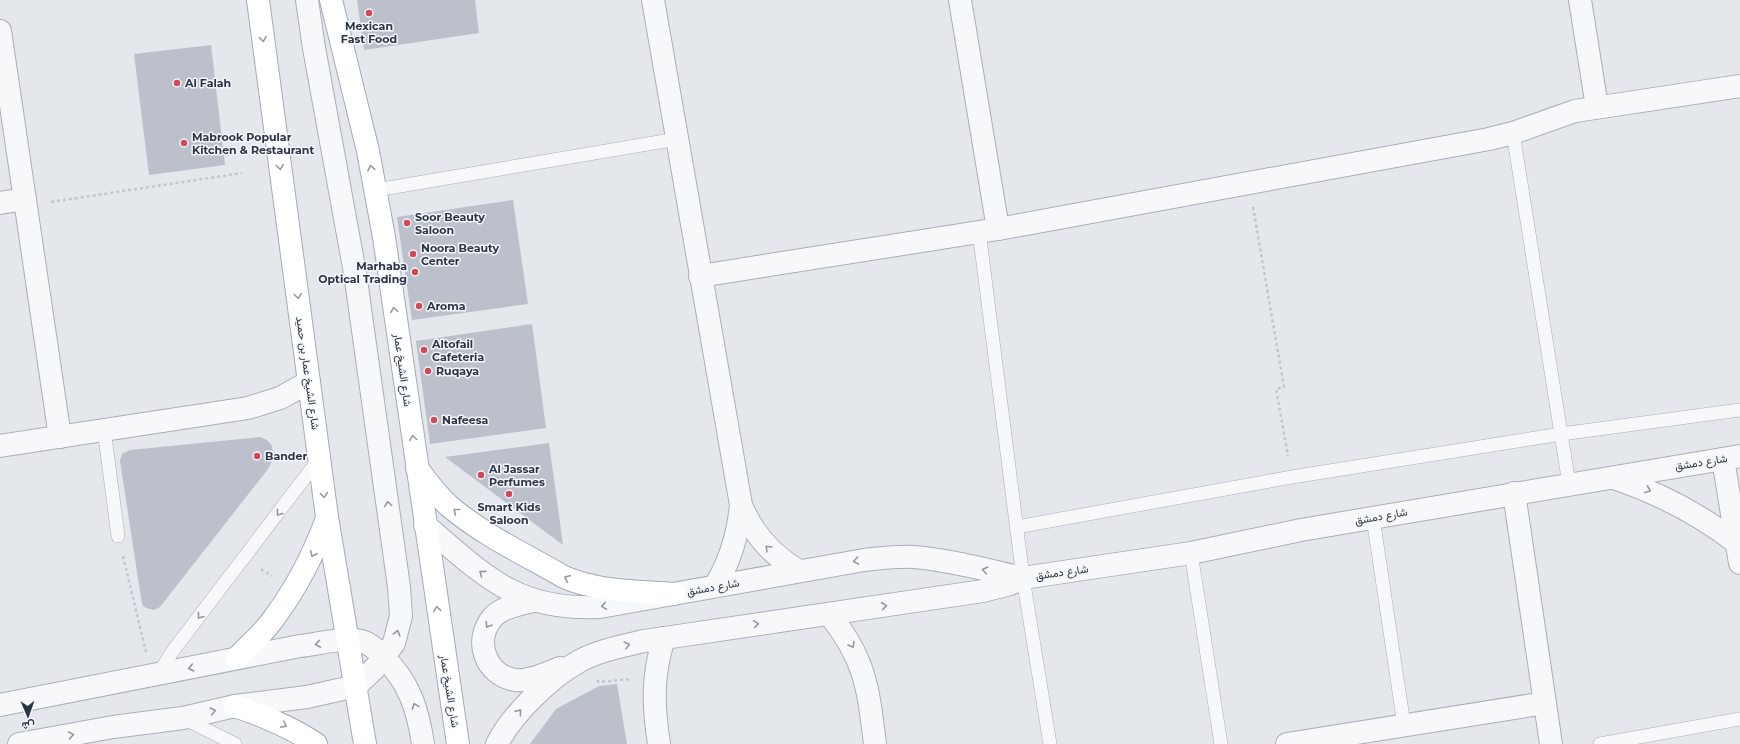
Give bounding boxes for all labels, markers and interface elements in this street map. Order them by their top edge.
marker: Mexican Fast Food [364,8,374,18]
place label: Mexican Fast Food [341,19,397,46]
one-way arrow [258,36,267,42]
place label: Al Falah [184,76,231,90]
marker: Al Falah [172,78,182,88]
place label: Mabrook Popular Kitchen & Restaurant [192,130,314,157]
marker: Mabrook Popular Kitchen & Restaurant [179,138,189,148]
one-way arrow [275,164,284,171]
one-way arrow [368,164,376,171]
place label: Soor Beauty Saloon [415,210,485,237]
marker: Soor Beauty Saloon [402,218,412,228]
place label: Noora Beauty Center [421,241,500,268]
marker: Noora Beauty Center [408,249,418,259]
place label: Marhaba Optical Trading [318,259,407,286]
marker: Marhaba Optical Trading [410,267,420,277]
one-way arrow [293,293,302,299]
place label: Aroma [426,299,466,313]
marker: Aroma [414,301,424,311]
one-way arrow [390,307,399,313]
street label: شارع الشيخ عمار بن حميد [292,315,323,431]
street label: شارع الشيخ عمار [390,332,415,408]
place label: Altofail Cafeteria [431,337,484,364]
marker: Altofail Cafeteria [419,345,429,355]
place label: Ruqaya [436,364,479,378]
marker: Ruqaya [423,366,433,376]
place label: Nafeesa [442,413,489,427]
marker: Nafeesa [429,415,439,425]
one-way arrow [409,435,418,441]
place label: Bander [265,449,307,463]
marker: Bander [252,451,262,461]
street label: شارع دمشق [1674,451,1729,474]
place label: Al Jassar Perfumes [488,462,545,489]
marker: Al Jassar Perfumes [476,470,486,480]
one-way arrow [1644,485,1651,493]
marker: Smart Kids Saloon [504,489,514,499]
one-way arrow [319,492,328,498]
place label: Smart Kids Saloon [477,500,541,527]
one-way arrow [384,501,393,507]
street label: شارع دمشق [1354,504,1409,528]
one-way arrow [277,508,284,515]
one-way arrow [453,509,461,516]
one-way arrow [765,545,773,553]
one-way arrow [310,549,318,557]
one-way arrow [853,557,859,565]
street label: شارع دمشق [1035,561,1090,584]
one-way arrow [982,566,988,574]
one-way arrow [480,571,487,578]
one-way arrow [564,575,571,583]
street label: شارع دمشق [686,575,741,599]
one-way arrow [601,601,607,610]
one-way arrow [881,602,887,611]
one-way arrow [434,605,442,612]
one-way arrow [198,611,205,618]
one-way arrow [753,620,759,629]
one-way arrow [485,621,492,628]
one-way arrow [392,629,401,636]
one-way arrow [315,639,321,648]
one-way arrow [624,641,631,649]
one-way arrow [847,641,854,648]
street label: شارع الشيخ عمار [436,652,463,729]
one-way arrow [187,664,194,672]
north arrow [8,696,48,736]
one-way arrow [412,703,420,710]
one-way arrow [210,708,216,716]
one-way arrow [515,710,522,717]
text: ش [21,719,35,733]
one-way arrow [280,720,288,728]
one-way arrow [68,731,74,739]

